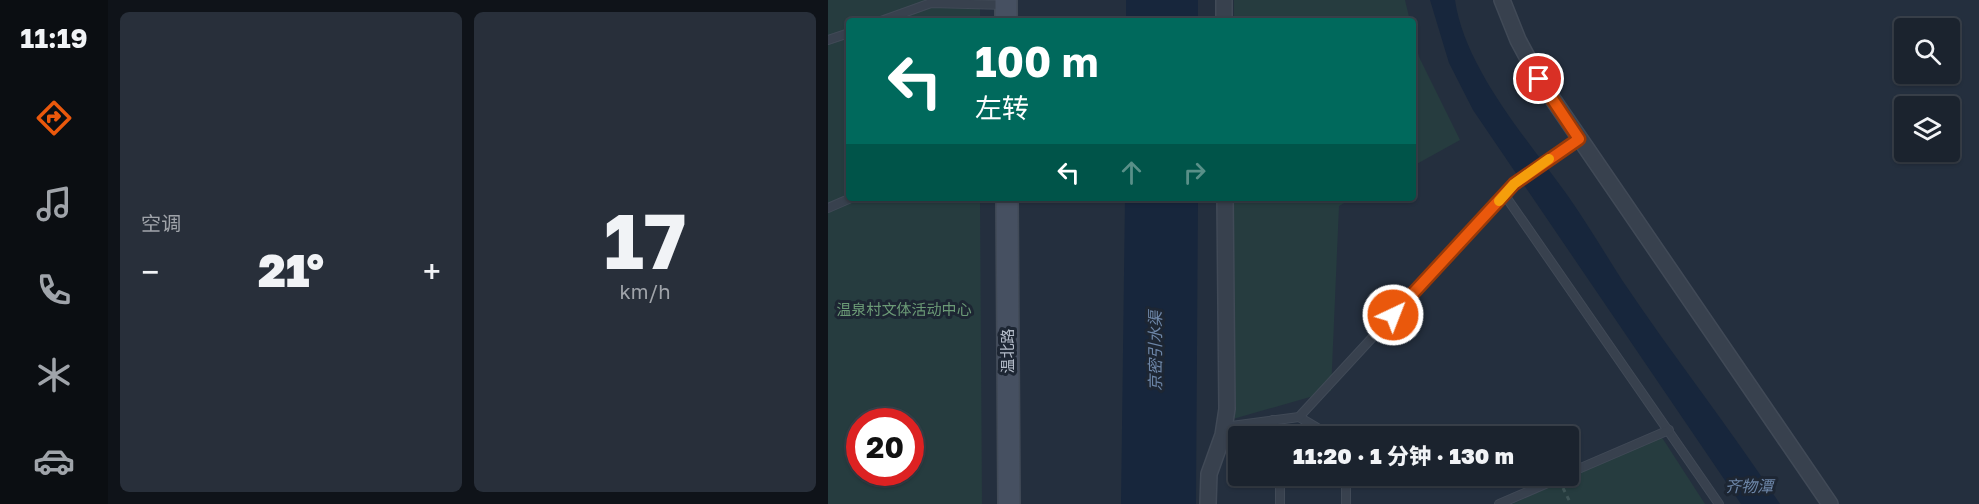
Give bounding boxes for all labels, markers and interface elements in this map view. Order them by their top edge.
map controls [1894,18,1960,162]
button: search [1894,18,1960,84]
text: 11:19 [20,22,88,54]
text: 100 m [975,36,1098,86]
icon: left [876,42,954,120]
pin [1513,53,1564,104]
icon: arrive [1522,62,1555,95]
text: 左转 [975,92,1029,124]
button: layers [1894,96,1960,162]
icon: directions [33,97,75,139]
icon: left [1052,156,1085,189]
icon: ahead [1115,156,1148,189]
icon: right [1178,156,1211,189]
icon: music [33,183,75,225]
text: 17 [604,193,686,286]
text: 空调 [141,211,181,235]
text: 21° [258,243,324,297]
text: − [141,252,159,291]
text: + [423,252,441,291]
icon: phone [33,269,75,311]
text: km/h [620,279,670,303]
position arrow [1361,283,1425,347]
park label: 温泉村文体活动中心 [836,300,972,318]
water label: 京密引水渠 [1145,309,1165,391]
street label: 温北路 [998,328,1016,374]
icon: climate [33,354,75,396]
speed limit sign: 20 [846,408,924,486]
icon: car [33,440,75,482]
text: 11:20 · 1 分钟 · 130 m [1293,442,1514,469]
water label: 齐物潭 [1725,476,1776,496]

